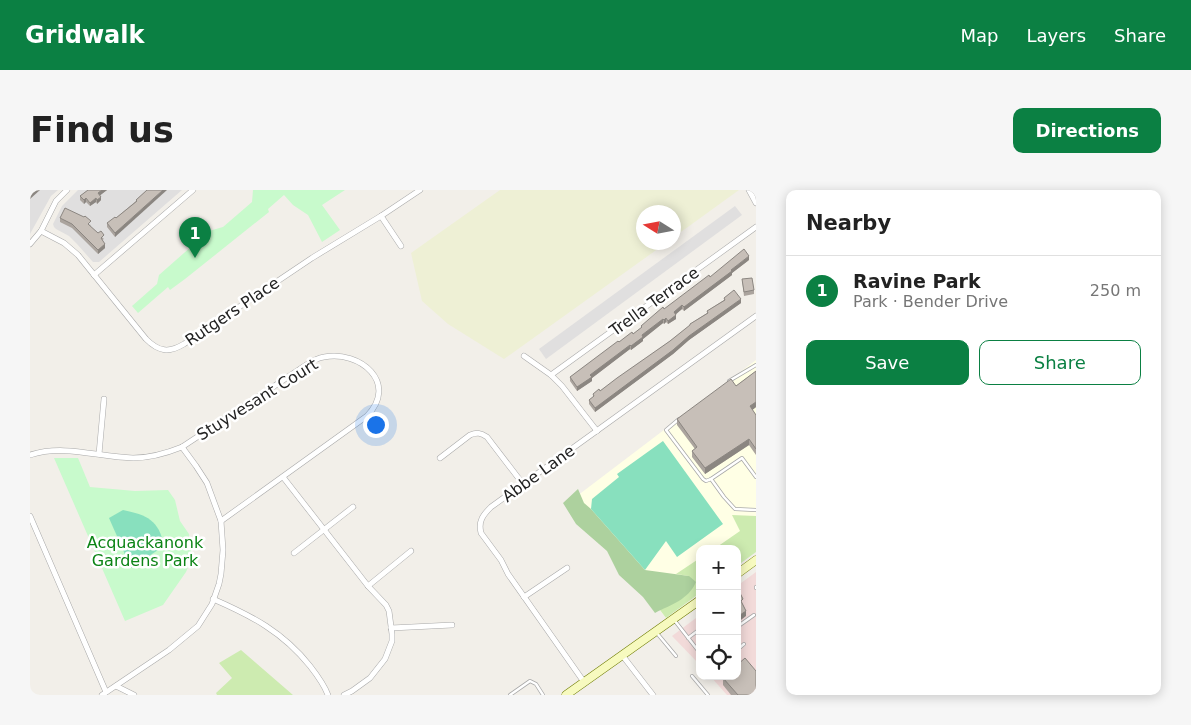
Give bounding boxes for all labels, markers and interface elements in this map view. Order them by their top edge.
text: Gridwalk [25,21,145,49]
text: Map [960,25,998,46]
text: Layers [1026,25,1086,46]
text: Share [1114,25,1166,46]
button: Directions [1013,108,1161,153]
text: Find us [30,110,174,150]
north arrow [636,205,681,250]
text: Nearby [806,211,891,235]
pin: 1 [179,217,211,258]
street label: Trella Terrace [605,263,703,341]
text: Ravine Park [853,270,981,292]
street label: Rutgers Place [182,273,283,350]
text: 1 [816,281,828,300]
text: 250 m [1090,281,1141,300]
text: Park · Bender Drive [853,292,1008,311]
button: Save [806,340,969,385]
button: Share [979,340,1141,385]
street label: Stuyvesant Court [193,355,321,444]
your location [363,412,389,438]
street label: Abbe Lane [498,441,578,506]
park label: Acquackanonk Gardens Park [87,533,204,570]
map controls [696,545,741,680]
button: + [696,545,741,590]
button: − [696,590,741,635]
button: locate [696,635,741,680]

